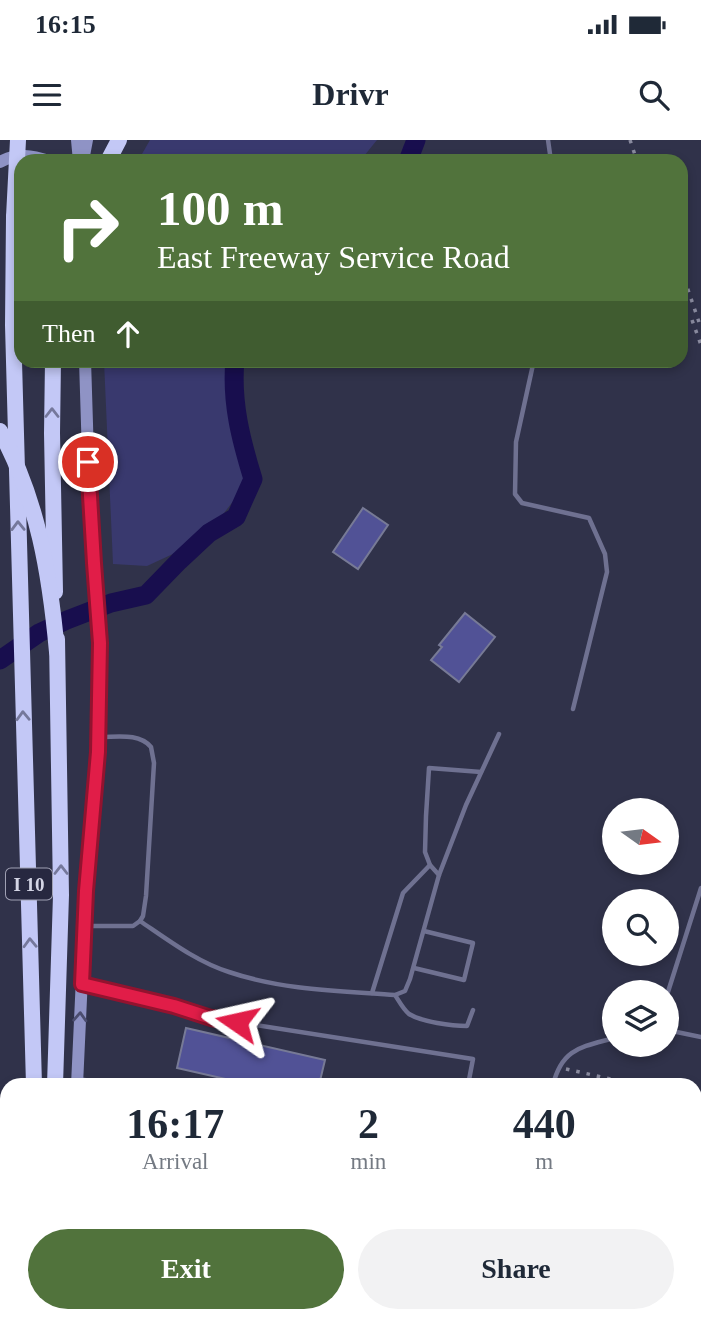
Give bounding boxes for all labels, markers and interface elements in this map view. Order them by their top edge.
text: 16:15 [35,10,96,39]
icon: menu [28,76,66,114]
text: Drivr [312,76,389,112]
icon: search [635,76,673,114]
text: 100 m [157,181,284,236]
icon: right [42,182,133,273]
text: East Freeway Service Road [157,239,510,275]
icon: ahead [109,315,147,353]
text: Then [42,319,95,348]
one-way arrow [44,407,60,417]
pin [58,432,118,492]
icon: arrive [69,443,107,481]
one-way arrow [10,520,26,531]
one-way arrow [15,710,31,721]
north arrow [602,798,679,875]
map controls [602,798,679,1057]
one-way arrow [53,864,69,875]
road number: I 10 [6,869,52,900]
button: search [602,889,679,966]
one-way arrow [23,938,38,949]
button: layers [602,980,679,1057]
position arrow [200,985,274,1059]
one-way arrow [73,1011,88,1022]
text: 16:17 [126,1101,224,1147]
text: 2 [358,1101,379,1147]
text: 440 [513,1101,576,1147]
text: Arrival [142,1149,209,1174]
text: min [351,1149,386,1174]
text: m [535,1149,553,1174]
button: Exit [28,1229,344,1309]
button: Share [358,1229,674,1309]

